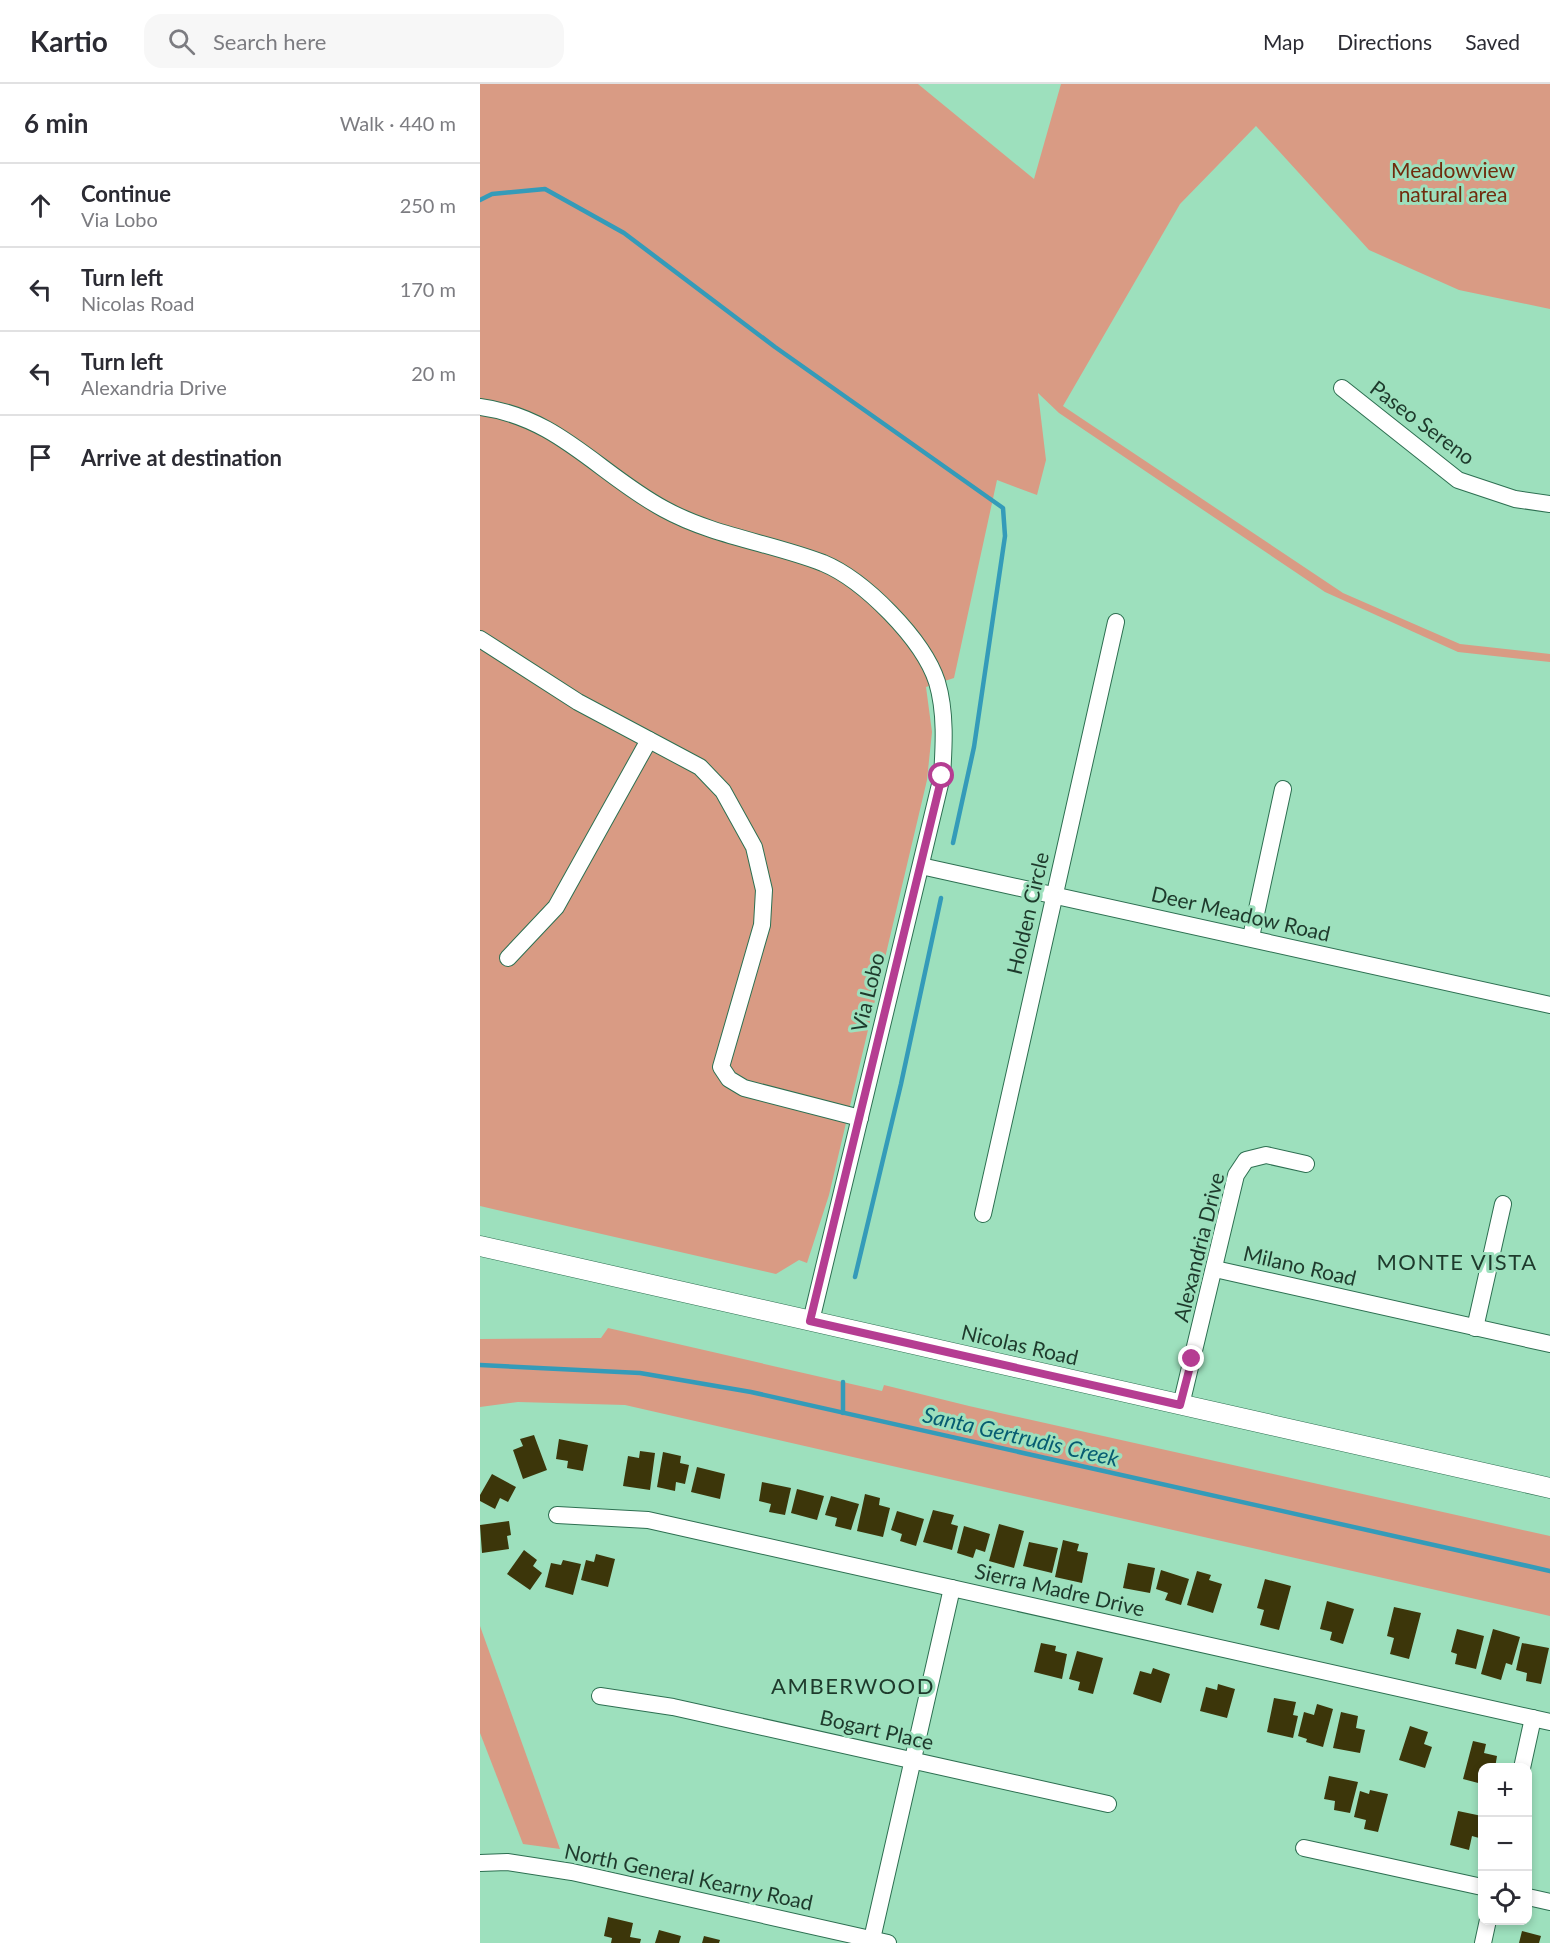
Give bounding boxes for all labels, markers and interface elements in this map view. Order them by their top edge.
search box [144,14,564,68]
text: Kartio [30,24,108,58]
icon: search [165,25,198,58]
text: Search here [213,28,326,55]
text: Map [1263,29,1304,54]
text: Directions [1337,29,1432,54]
text: Saved [1465,29,1520,54]
text: 6 min [24,107,88,139]
text: Walk · 440 m [340,111,456,135]
park label: Meadowview natural area [1391,157,1516,206]
text: Continue [81,180,171,207]
icon: ahead [24,189,57,222]
text: 250 m [400,193,456,217]
text: Via Lobo [81,207,158,231]
text: Turn left [81,264,163,291]
icon: left [24,273,57,306]
text: 170 m [400,277,456,301]
text: Nicolas Road [81,291,194,315]
text: Turn left [81,348,163,375]
icon: left [24,357,57,390]
text: 20 m [411,361,456,385]
text: Alexandria Drive [81,375,227,399]
street label: Paseo Sereno [1366,375,1480,470]
icon: arrive [24,441,57,474]
text: Arrive at destination [81,444,282,471]
route start [928,762,954,788]
street label: Holden Circle [1001,849,1053,977]
street label: Deer Meadow Road [1149,880,1333,946]
street label: Via Lobo [845,950,889,1034]
street label: Alexandria Drive [1167,1170,1229,1324]
street label: Milano Road [1241,1240,1359,1290]
district label: MONTE VISTA [1376,1248,1538,1275]
street label: Nicolas Road [959,1318,1081,1370]
route end [1178,1345,1204,1371]
water label: Santa Gertrudis Creek [920,1400,1122,1472]
street label: Sierra Madre Drive [973,1557,1147,1621]
district label: AMBERWOOD [771,1672,935,1699]
street label: Bogart Place [818,1704,936,1754]
map controls [1478,1763,1532,1925]
button: + [1478,1763,1532,1817]
button: − [1478,1817,1532,1871]
street label: North General Kearny Road [563,1837,815,1915]
button: locate [1478,1871,1532,1925]

